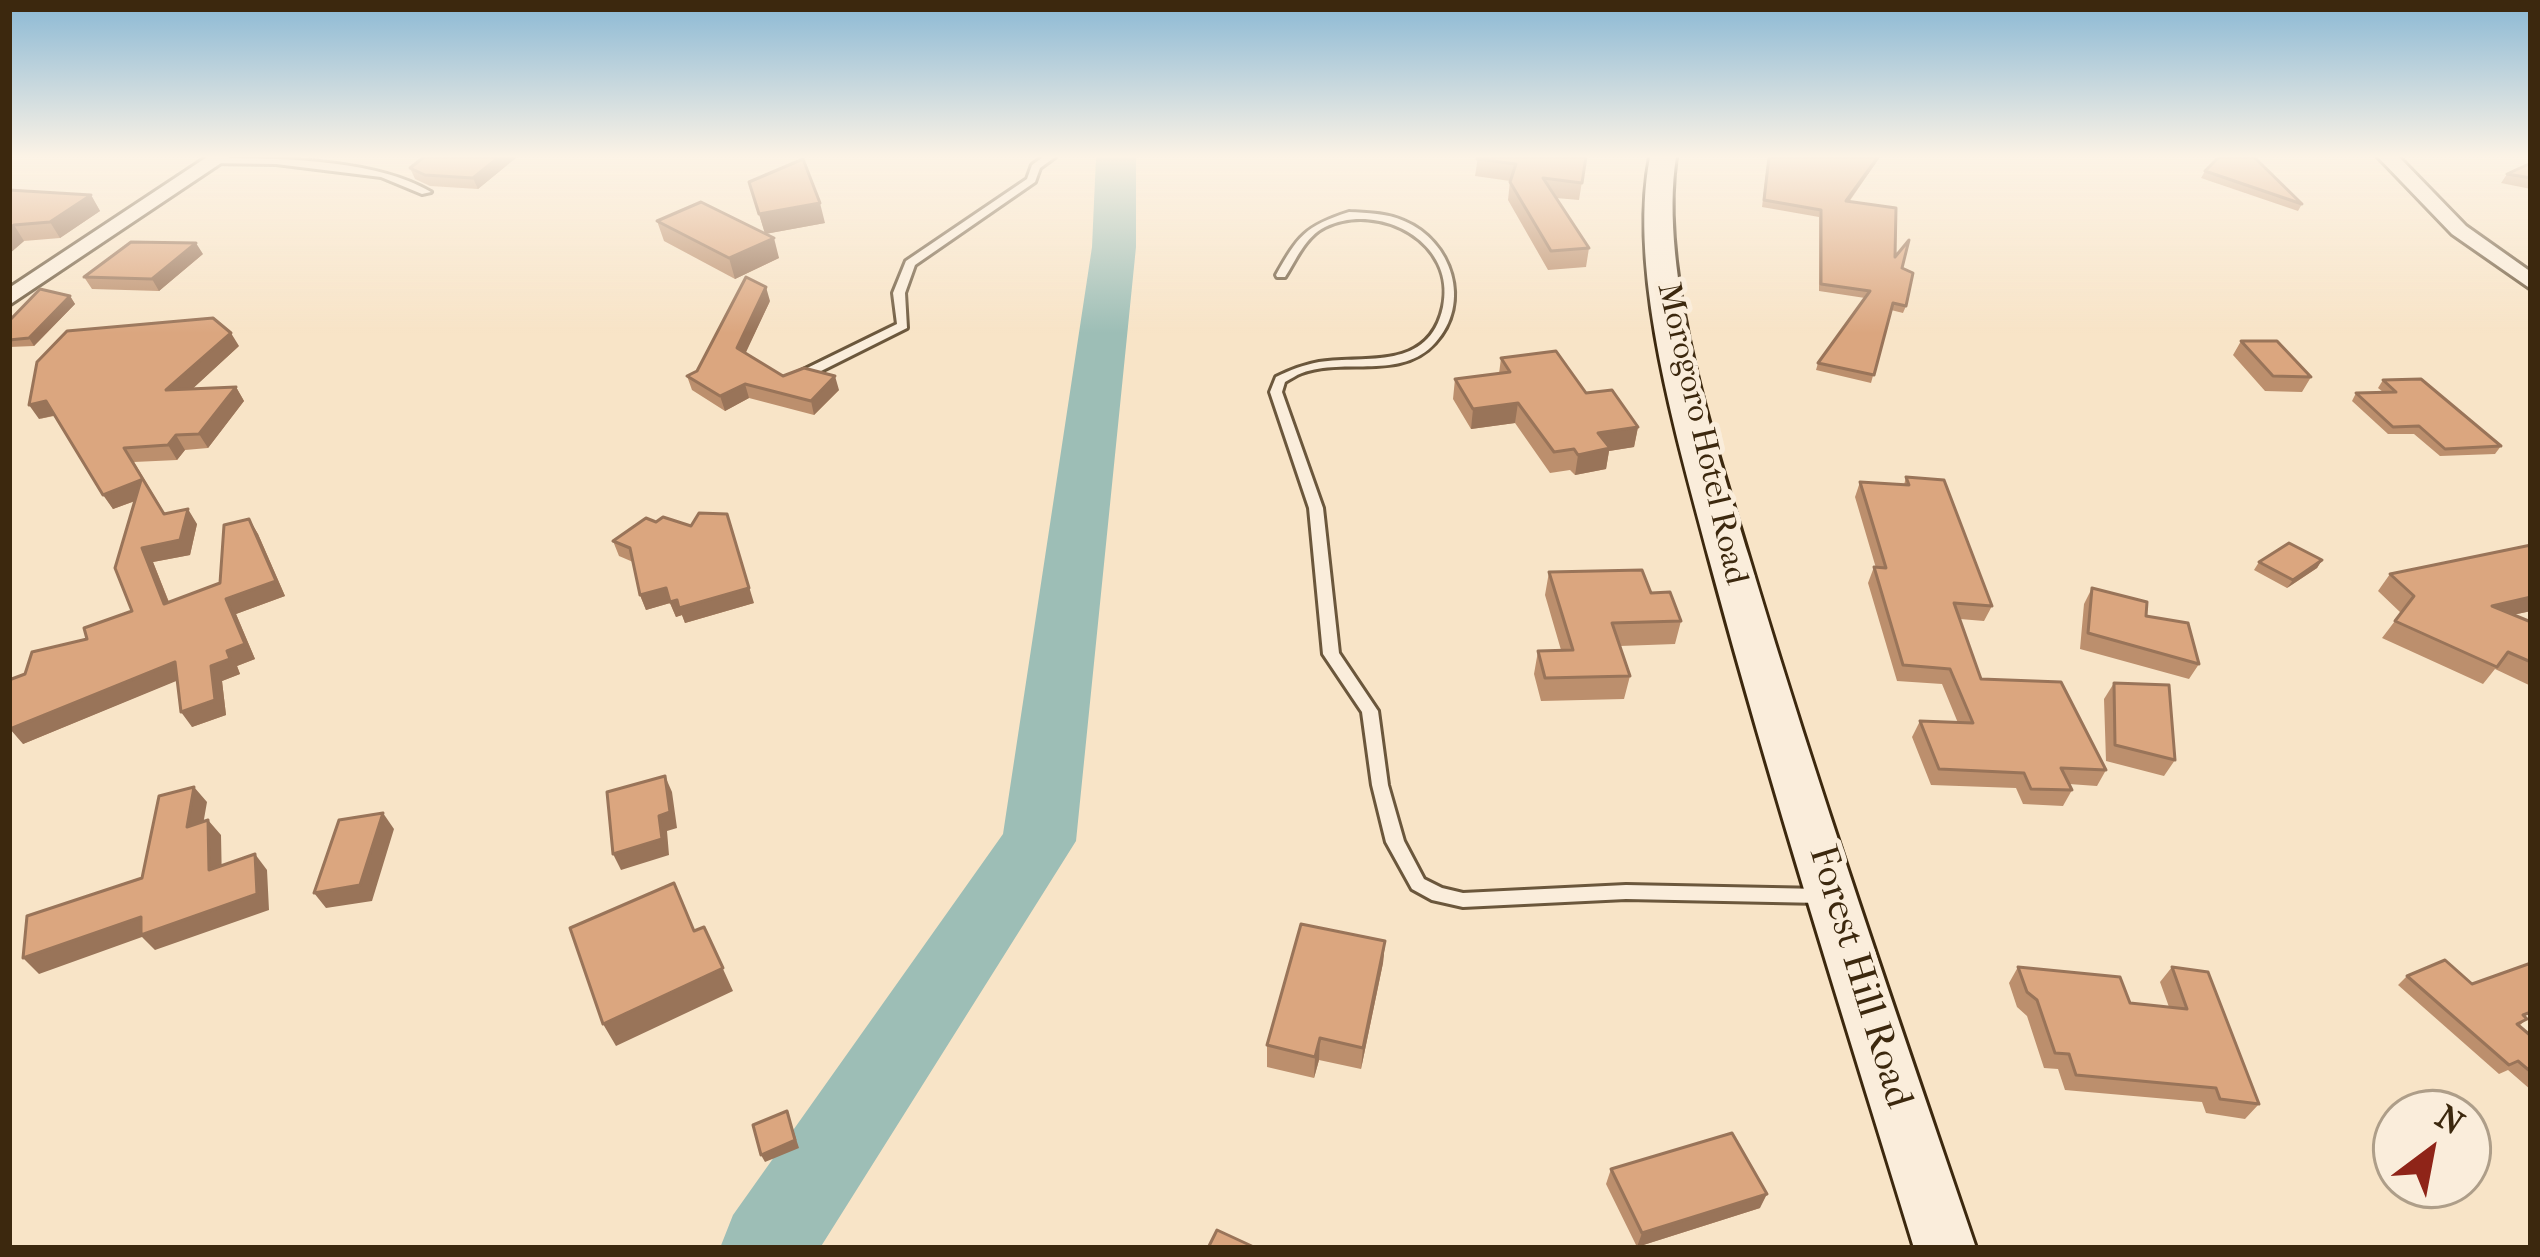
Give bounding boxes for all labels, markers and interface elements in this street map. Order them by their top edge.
street label: Morogoro Hotel Road [1647,279,1755,589]
street label: Forest Hill Road [1797,840,1921,1114]
north arrow [2372,1089,2492,1209]
text: N [2429,1097,2471,1144]

